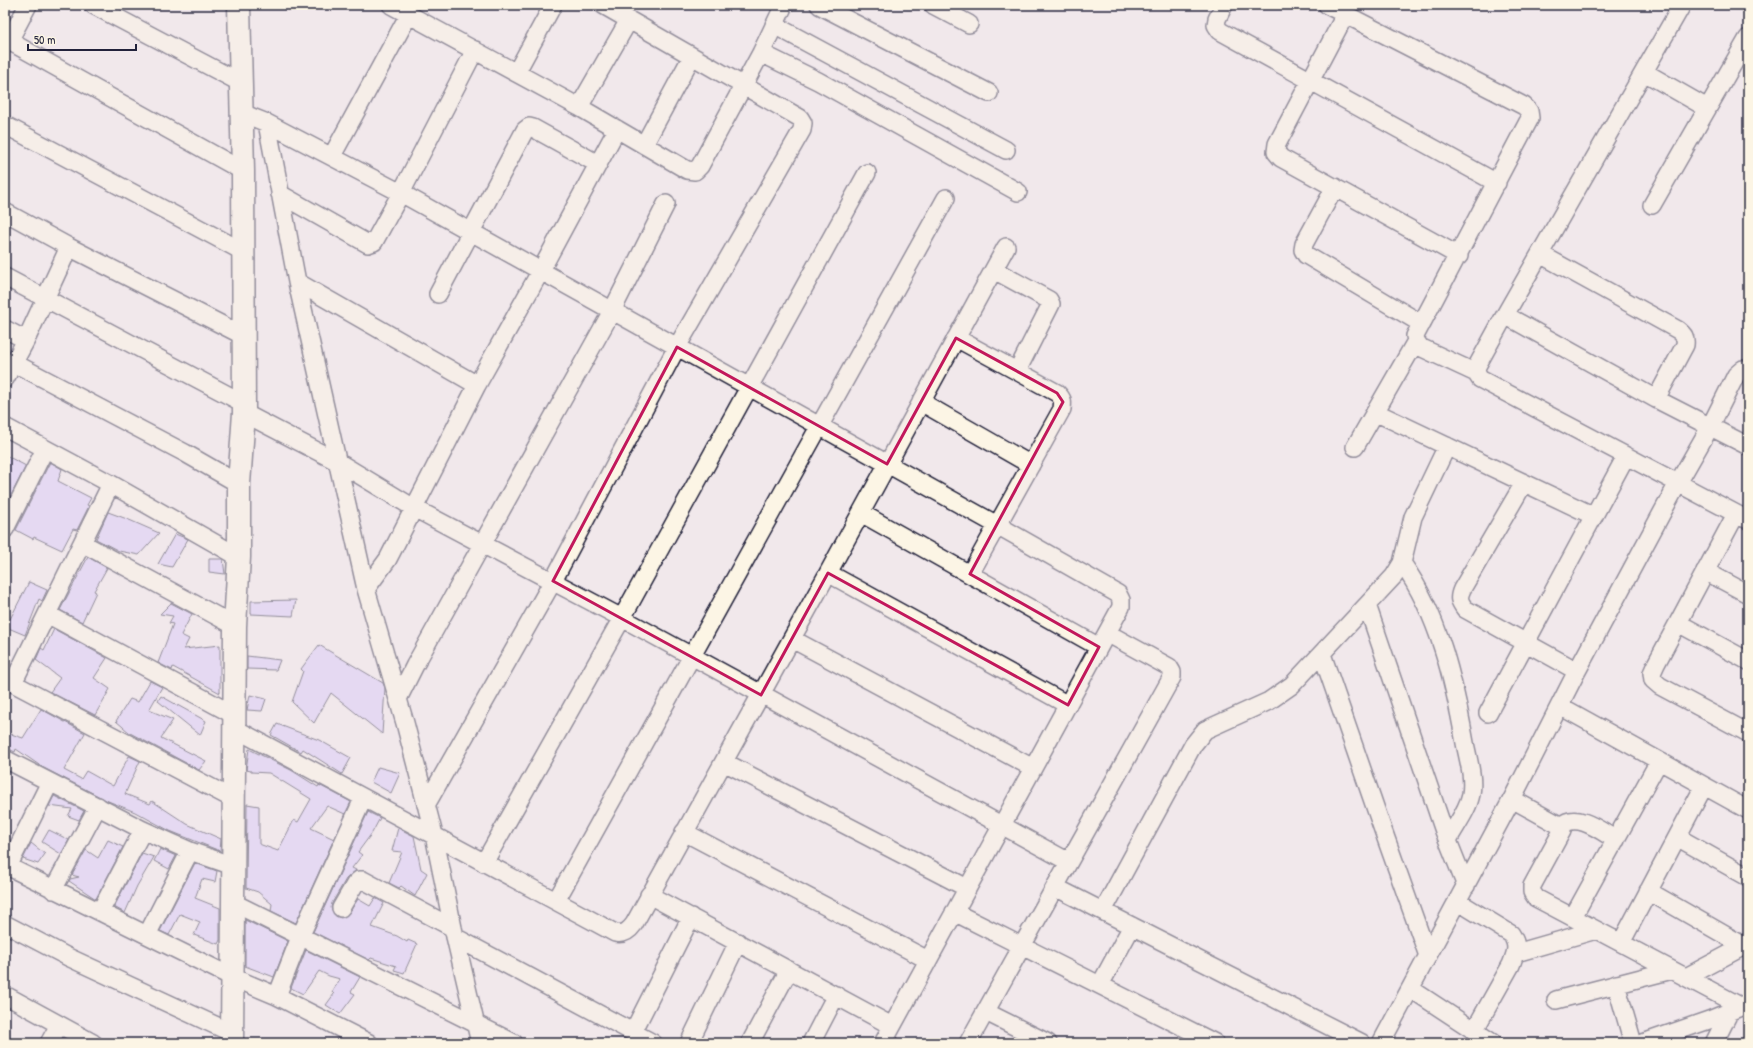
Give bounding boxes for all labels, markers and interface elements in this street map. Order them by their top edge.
scale bar [28,26,136,52]
text: 50 m [34,31,55,48]

